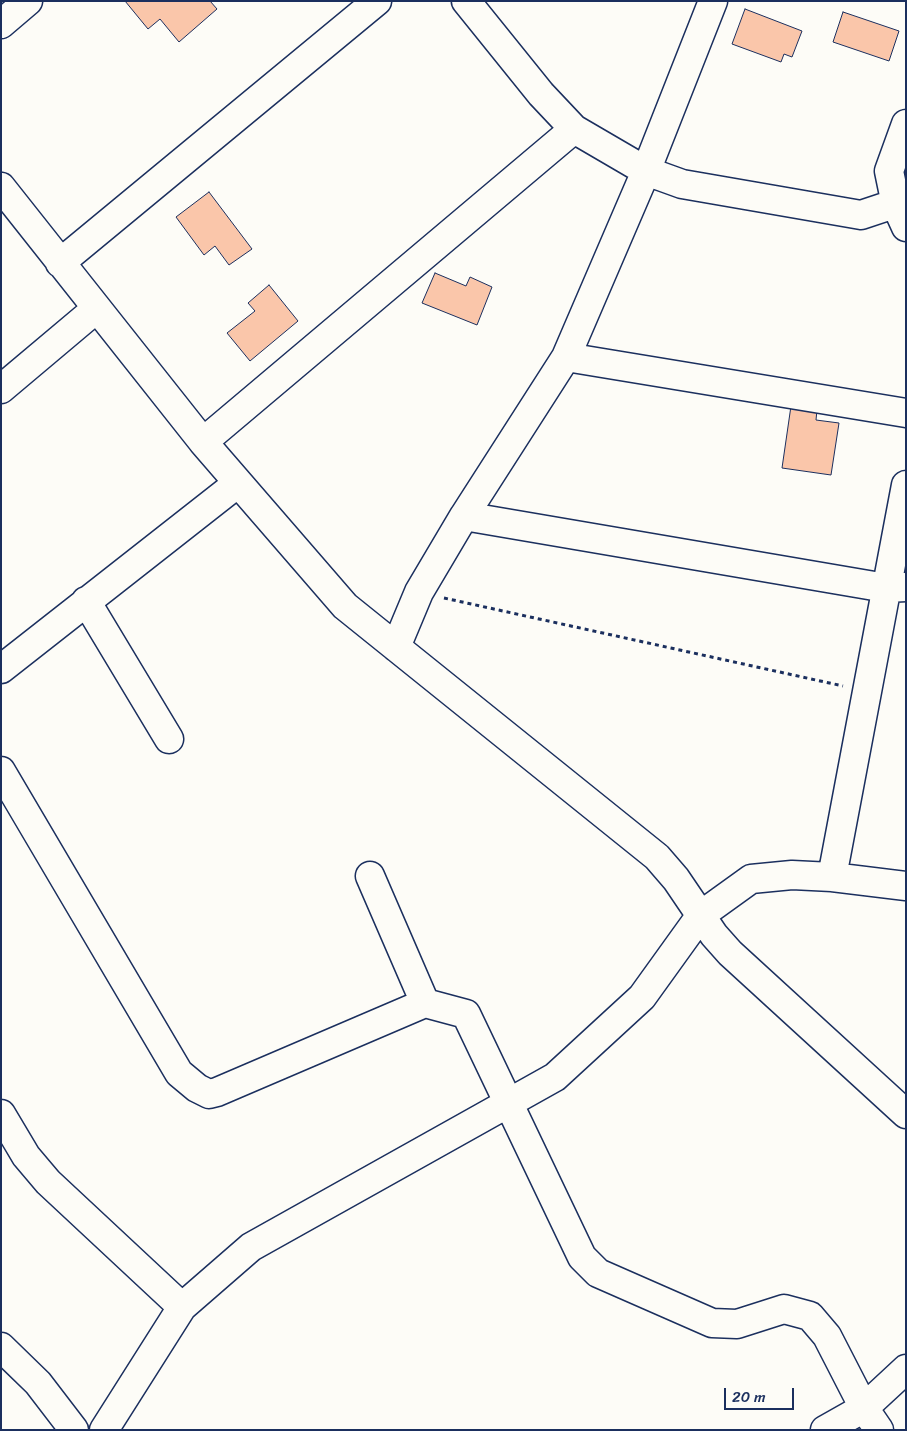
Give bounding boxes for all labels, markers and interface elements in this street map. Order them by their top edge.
scale bar [727,1378,797,1410]
text: 20 m [732,1384,766,1410]

